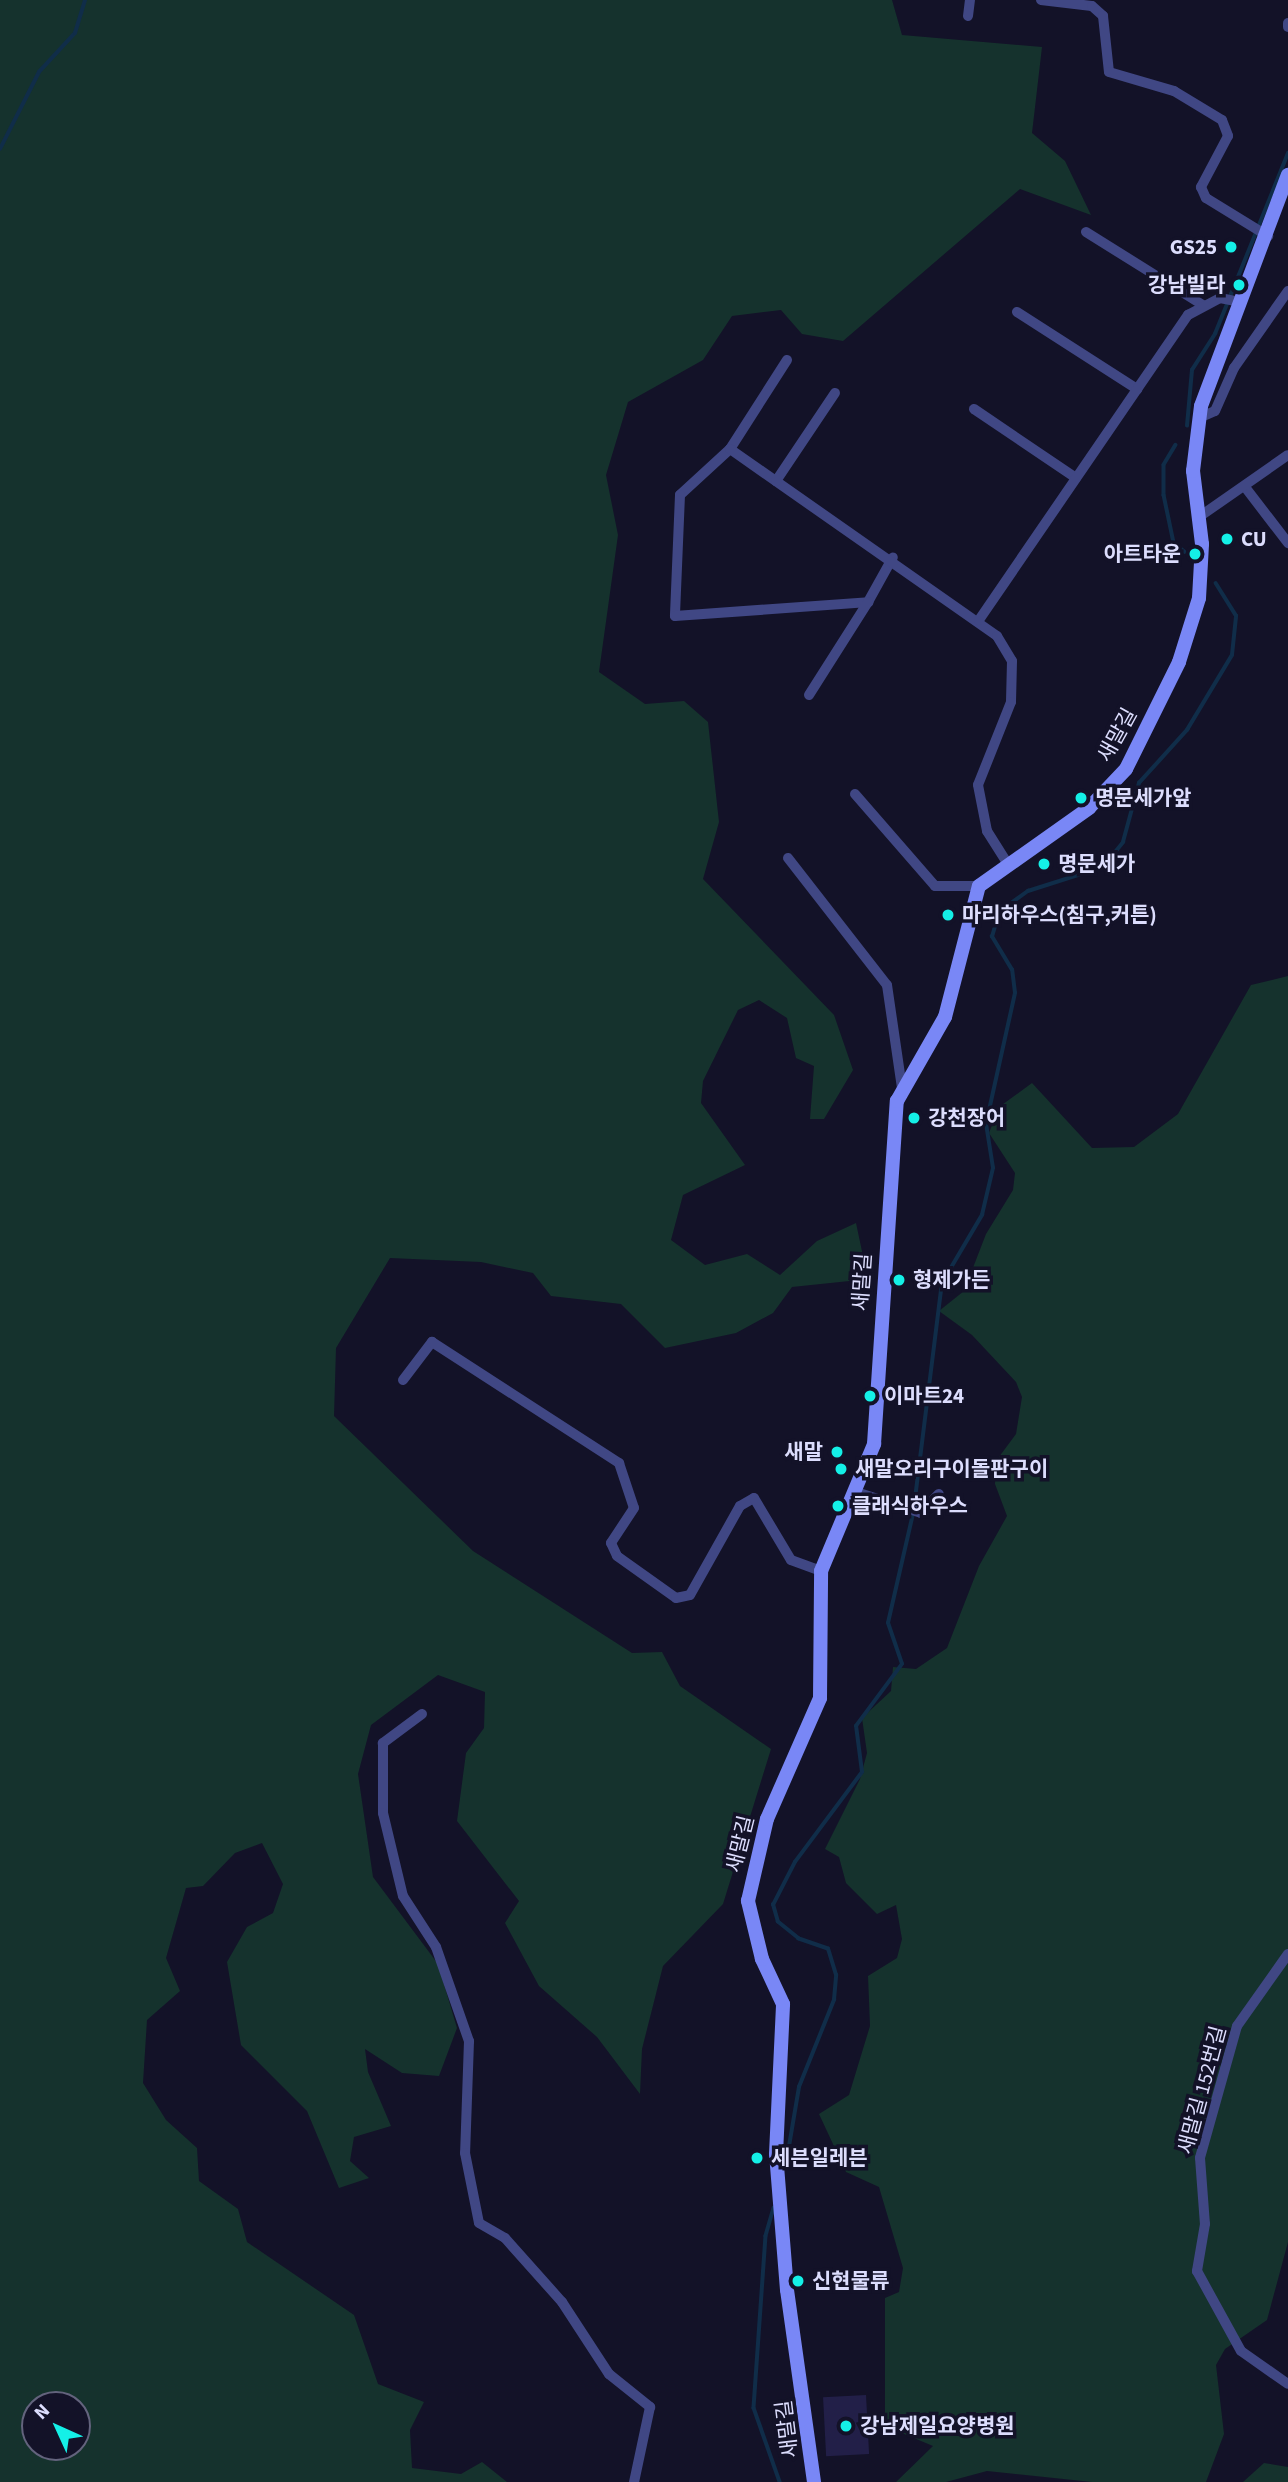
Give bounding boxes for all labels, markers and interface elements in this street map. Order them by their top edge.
place label: GS25 [1170,234,1217,260]
marker: GS25 [1223,239,1239,255]
place label: 강남빌라 [1148,272,1225,298]
marker: 강남빌라 [1231,277,1247,293]
place label: CU [1241,526,1267,552]
marker: CU [1219,531,1235,547]
place label: 아트타운 [1104,541,1181,567]
marker: 아트타운 [1187,546,1203,562]
street label: 새말길 [1092,704,1142,766]
place label: 명문세가앞 [1095,785,1192,811]
marker: 명문세가앞 [1073,790,1089,806]
place label: 명문세가 [1058,851,1135,877]
marker: 명문세가 [1036,856,1052,872]
place label: 마리하우스(침구,커튼) [962,902,1157,928]
marker: 마리하우스(침구,커튼) [940,907,956,923]
place label: 강천장어 [928,1105,1005,1131]
marker: 강천장어 [906,1110,922,1126]
street label: 새말길 [847,1252,877,1312]
place label: 형제가든 [913,1267,990,1293]
marker: 형제가든 [891,1272,907,1288]
place label: 이마트24 [884,1383,964,1409]
marker: 이마트24 [862,1388,878,1404]
place label: 새말 [784,1439,823,1465]
marker: 새말 [829,1444,845,1460]
place label: 새말오리구이돌판구이 [855,1456,1048,1482]
marker: 새말오리구이돌판구이 [833,1461,849,1477]
place label: 클래식하우스 [852,1493,968,1519]
marker: 클래식하우스 [830,1498,846,1514]
street label: 새말길 [721,1813,759,1875]
street label: 새말길 152번길 [1173,2023,1231,2157]
place label: 세븐일레븐 [771,2145,868,2171]
marker: 세븐일레븐 [749,2150,765,2166]
place label: 신현물류 [812,2268,889,2294]
marker: 신현물류 [790,2273,806,2289]
north arrow [21,2391,91,2461]
text: N [28,2398,56,2426]
street label: 새말길 [771,2399,803,2459]
place label: 강남제일요양병원 [860,2413,1015,2439]
marker: 강남제일요양병원 [838,2418,854,2434]

